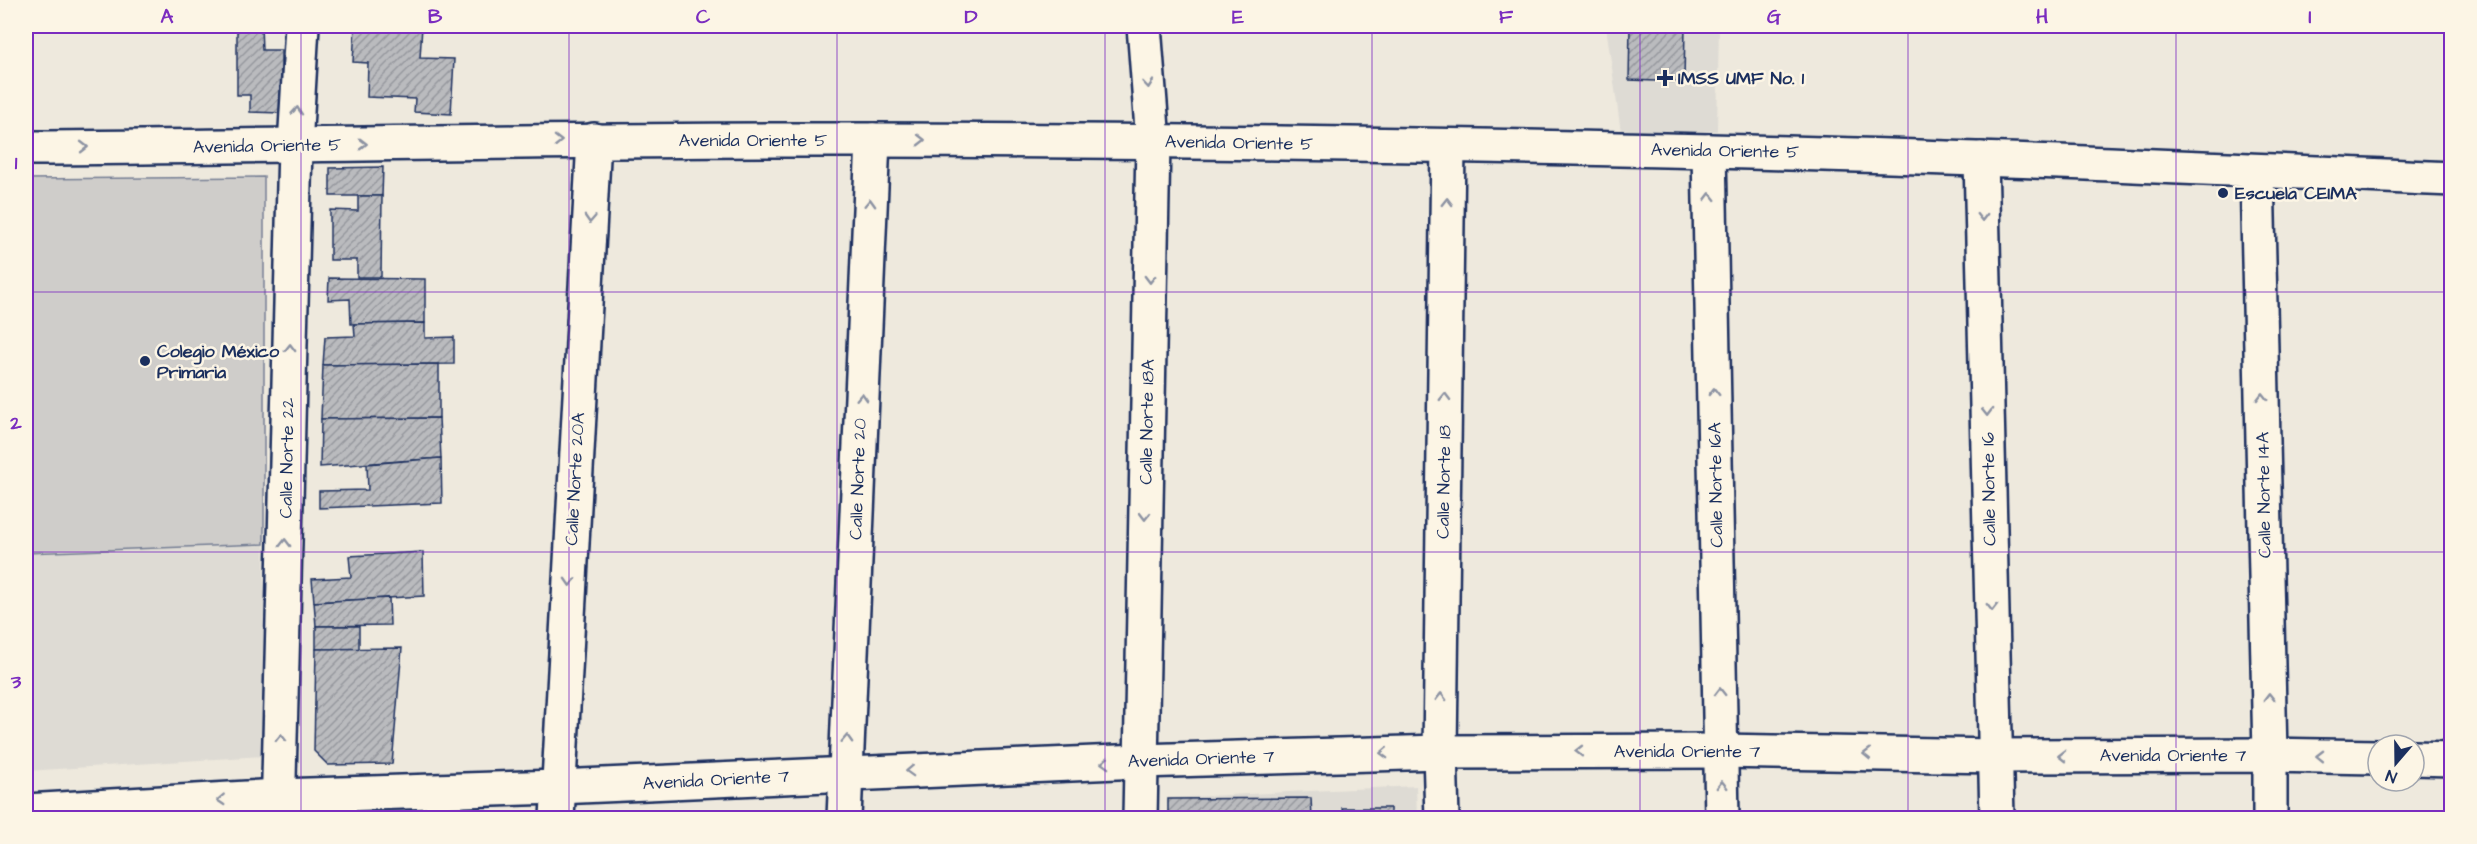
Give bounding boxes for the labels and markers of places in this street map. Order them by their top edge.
place label: IMSS UMF No. 1 [1678,66,1805,91]
marker: IMSS UMF No. 1 [1656,69,1674,87]
place label: Escuela CEIMA [2235,181,2357,206]
marker: Escuela CEIMA [2216,186,2230,200]
place label: Colegio México Primaria [157,339,280,385]
marker: Colegio México Primaria [138,354,152,368]

